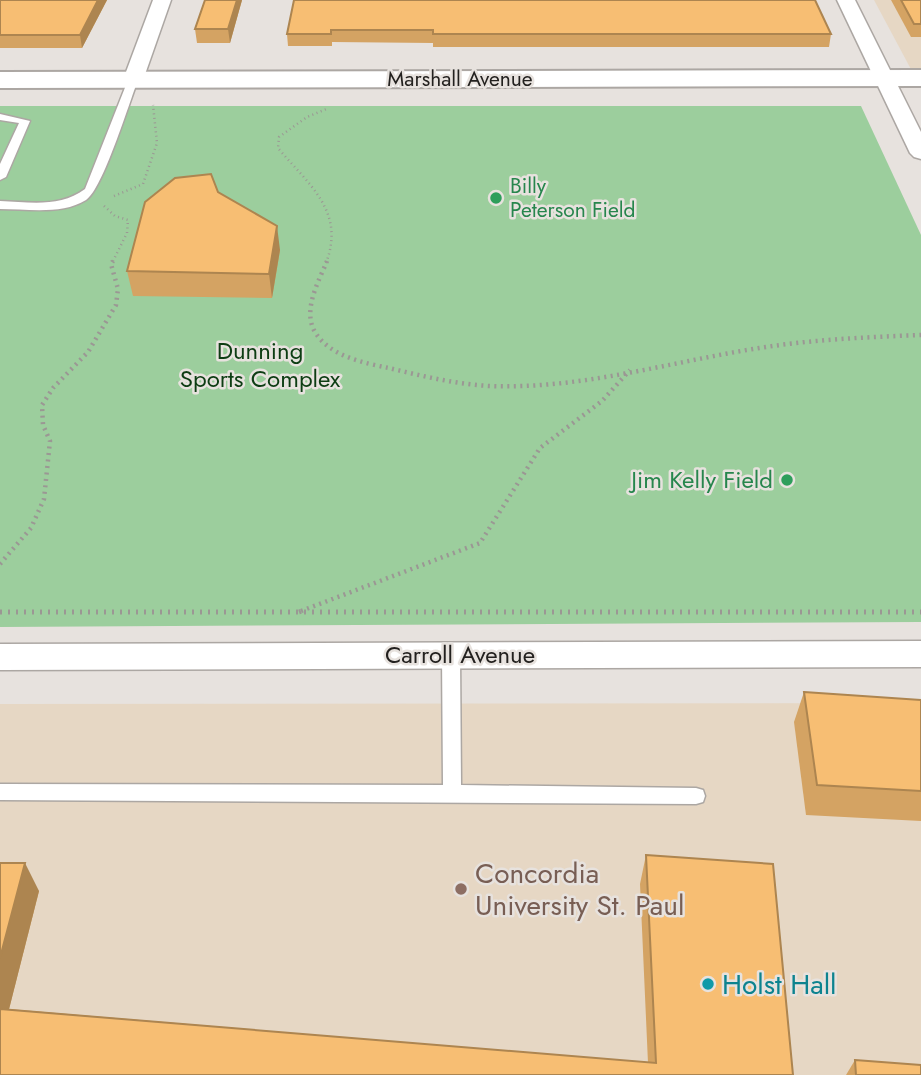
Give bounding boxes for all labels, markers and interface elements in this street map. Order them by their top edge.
street label: Marshall Avenue [387,64,533,94]
place label: Billy Peterson Field [510,171,636,225]
marker: Billy Peterson Field [488,190,504,206]
park label: Dunning Sports Complex [180,333,341,396]
place label: Jim Kelly Field [628,462,773,497]
marker: Jim Kelly Field [779,472,795,488]
street label: Carroll Avenue [385,637,535,672]
place label: Concordia University St. Paul [475,853,684,926]
marker: Concordia University St. Paul [453,881,469,897]
place label: Holst Hall [722,964,837,1005]
marker: Holst Hall [700,976,716,992]

